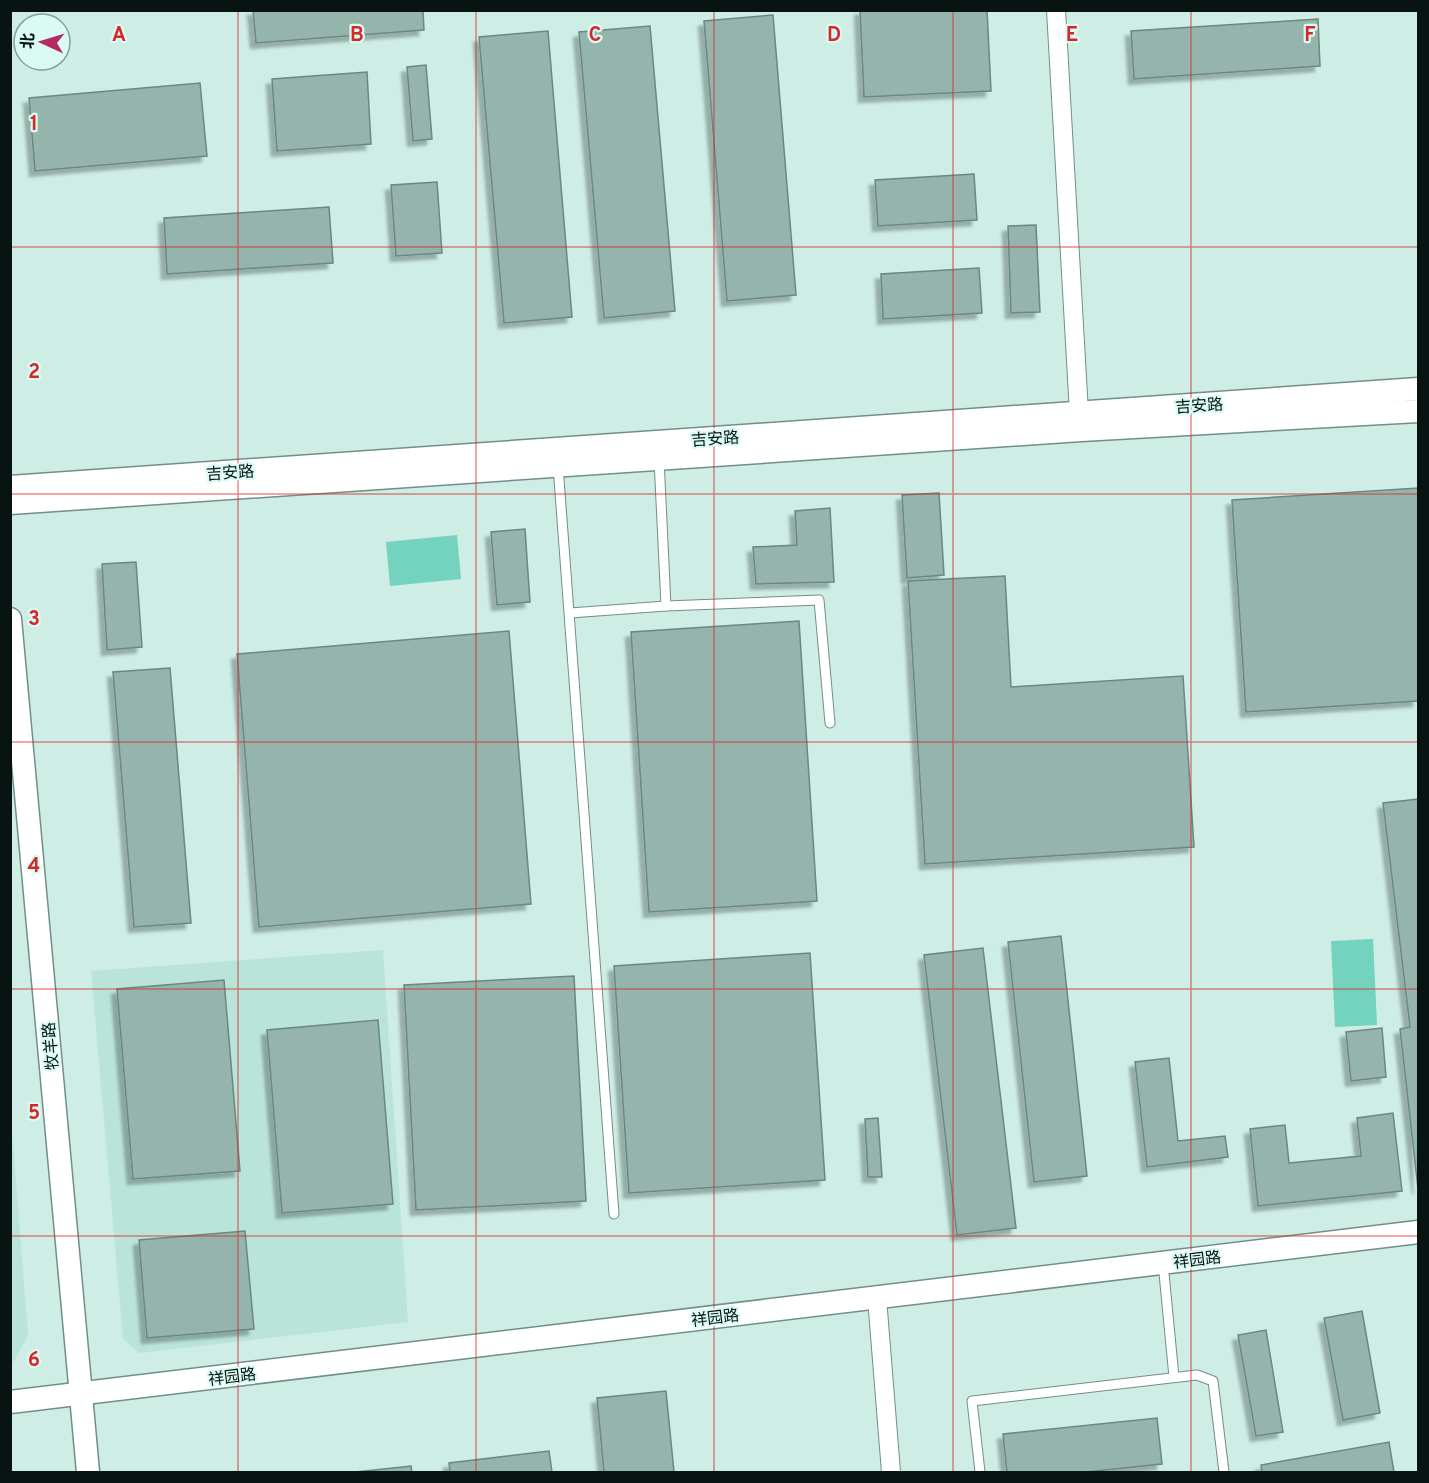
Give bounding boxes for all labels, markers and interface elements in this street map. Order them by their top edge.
north arrow [12,12,72,72]
text: A [112,23,126,49]
text: B [350,23,364,49]
text: C [589,23,601,49]
text: D [827,23,841,49]
text: E [1066,23,1078,49]
text: F [1304,23,1316,49]
text: 北 [18,32,40,50]
text: 1 [30,112,38,138]
text: 2 [28,360,40,386]
street label: 吉安路 [1174,395,1224,419]
street label: 吉安路 [690,428,740,452]
street label: 吉安路 [205,462,255,486]
text: 3 [28,607,40,633]
text: 4 [28,854,40,880]
street label: 牧羊路 [40,1021,64,1071]
text: 5 [28,1101,40,1127]
street label: 祥园路 [1172,1248,1222,1274]
street label: 祥园路 [690,1306,740,1332]
text: 6 [28,1348,40,1374]
street label: 祥园路 [207,1365,257,1391]

